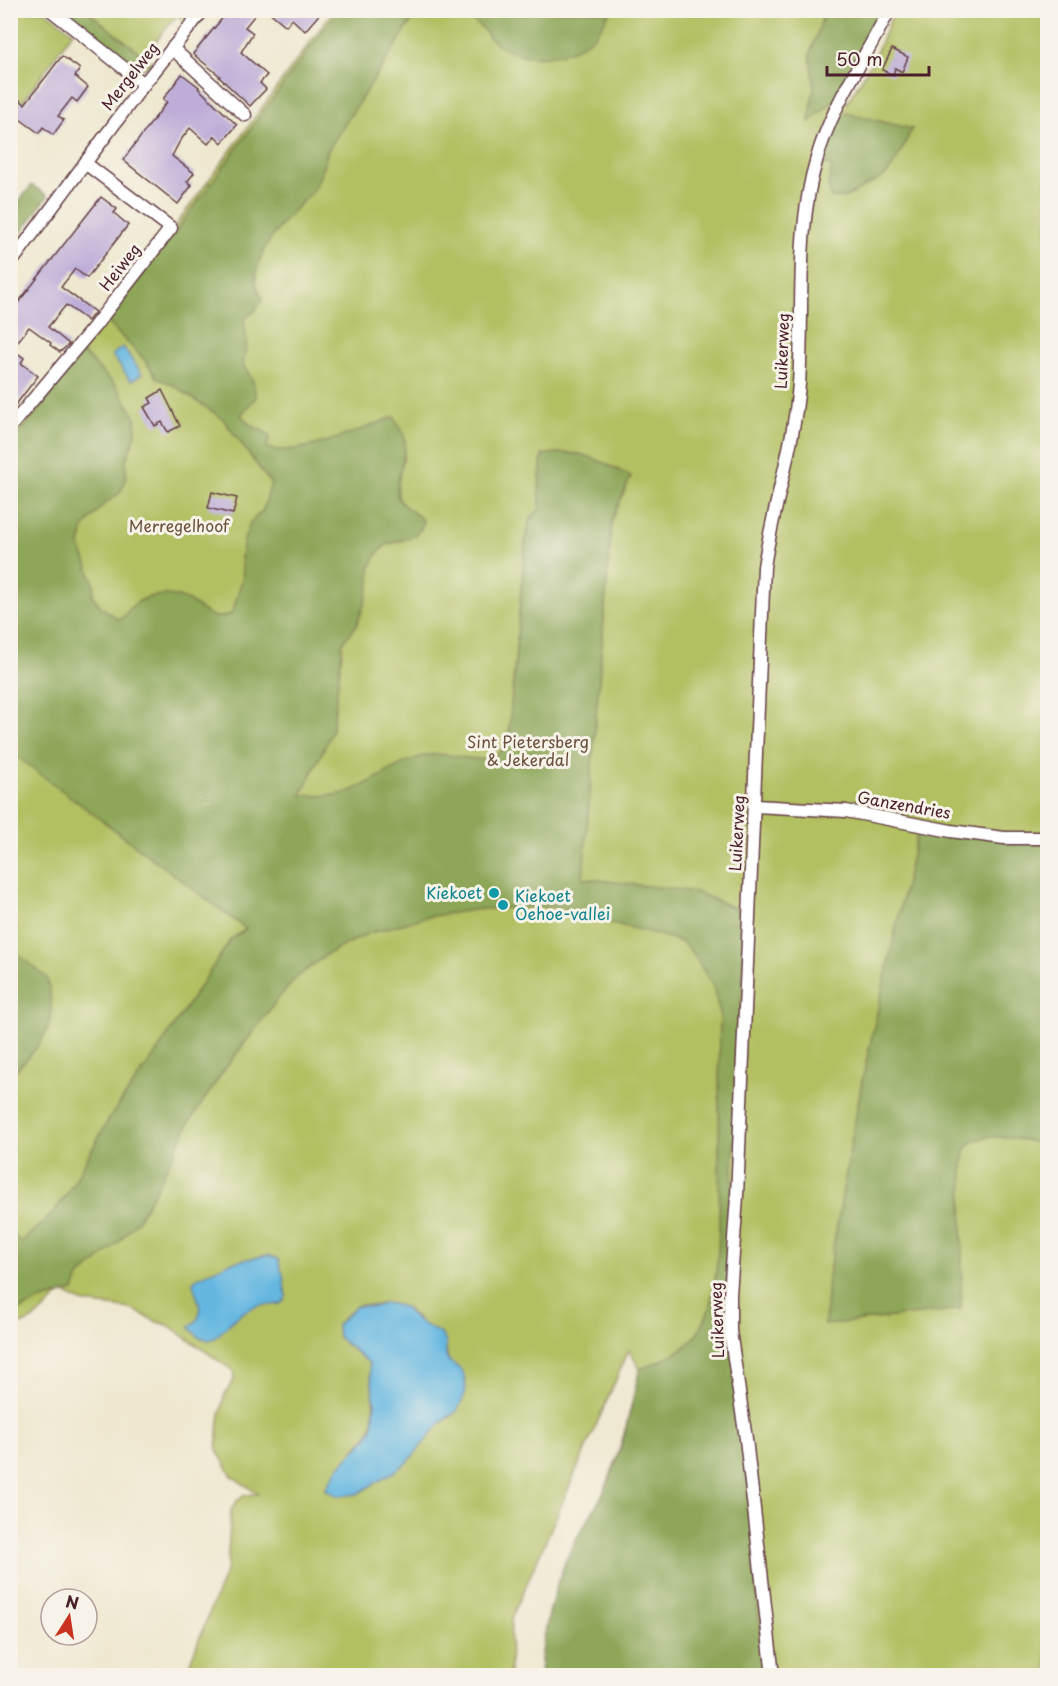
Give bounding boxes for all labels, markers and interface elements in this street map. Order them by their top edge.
street label: Mergelweg [95,36,164,115]
scale bar [827,39,929,77]
text: 50 m [836,45,883,72]
street label: Heiweg [93,237,146,295]
street label: Luikerweg [768,312,794,390]
park label: Merregelhoof [129,513,231,537]
park label: Sint Pietersberg & Jekerdal [467,729,589,771]
street label: Ganzendries [856,784,953,824]
street label: Luikerweg [722,794,750,872]
place label: Kiekoet [426,880,482,904]
place label: Kiekoet Oehoe-vallei [515,883,610,925]
marker: Kiekoet [487,886,501,900]
marker: Kiekoet Oehoe-vallei [496,898,510,912]
street label: Luikerweg [703,1281,729,1359]
north arrow [39,1587,99,1647]
text: N [64,1588,81,1614]

